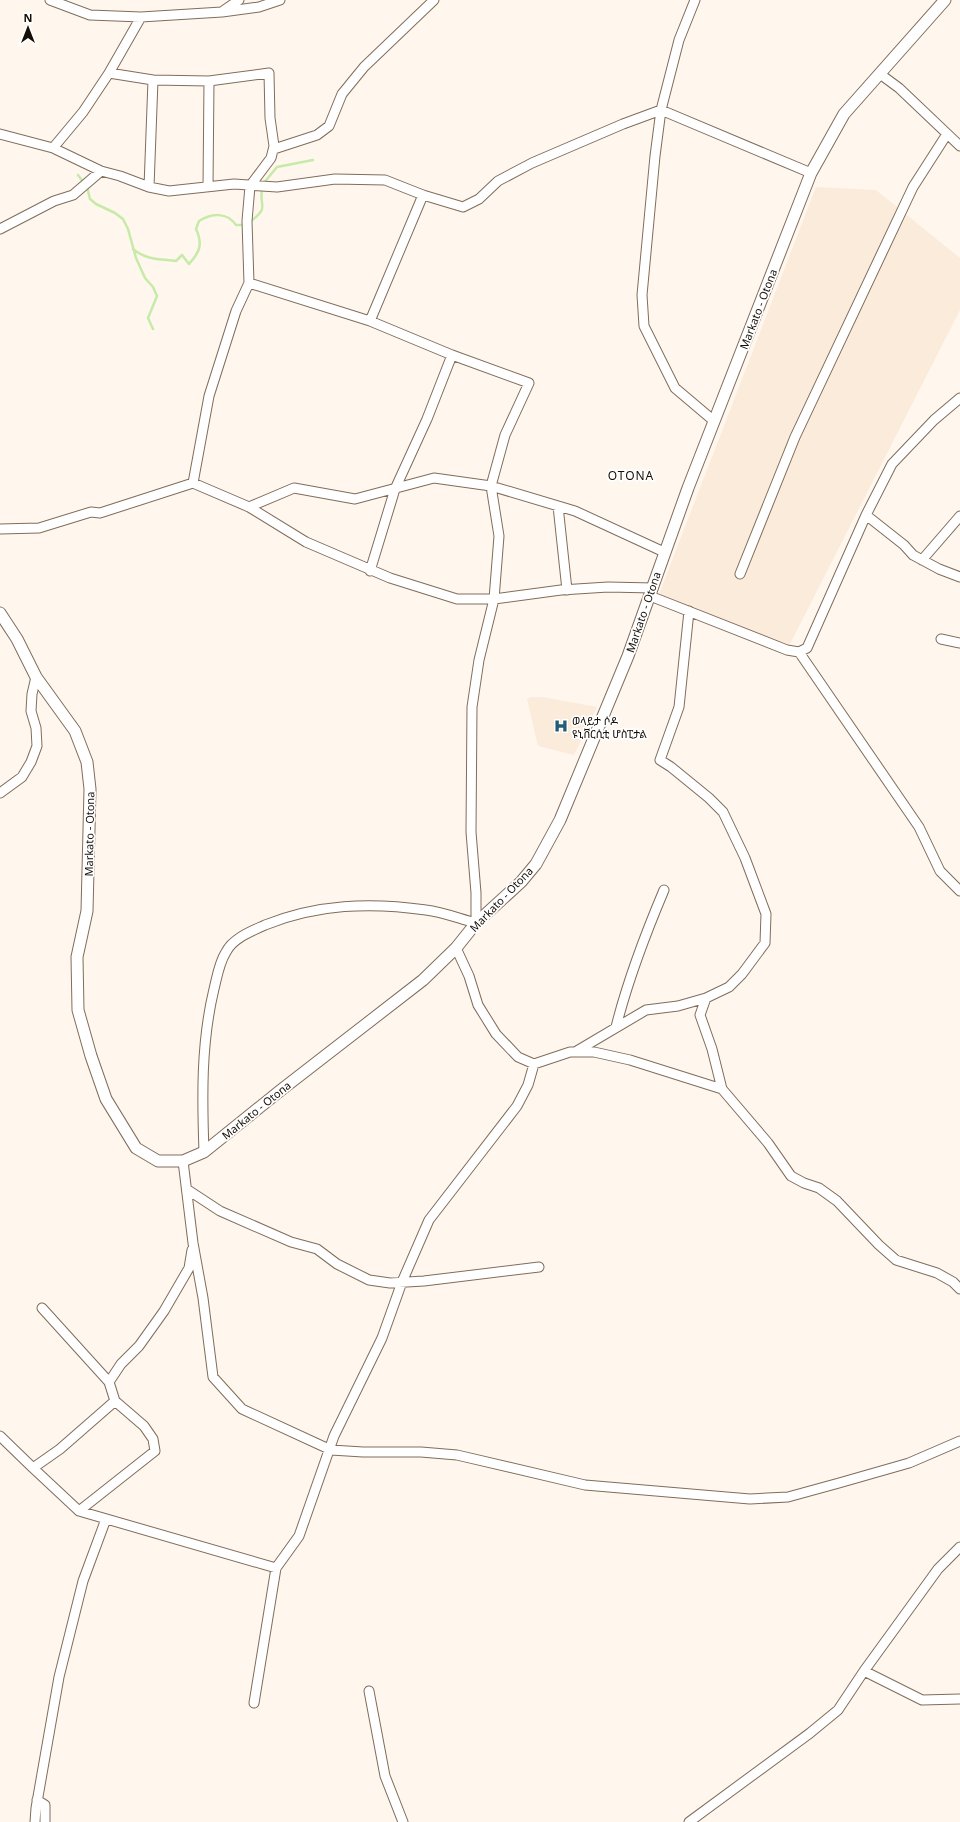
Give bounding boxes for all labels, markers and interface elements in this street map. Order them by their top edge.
north arrow [8,8,48,48]
text: N [24,10,32,25]
street label: Markato - Otona [736,267,780,351]
district label: OTONA [608,467,654,484]
street label: Markato - Otona [622,569,664,655]
place label: ወላይታ ሶዶ ዩኒቨርሲቲ ሆስፒታል [572,713,648,741]
hospital icon: ወላይታ ሶዶ ዩኒቨርሲቲ ሆስፒታል [553,718,569,734]
street label: Markato - Otona [81,791,97,877]
street label: Markato - Otona [466,863,536,935]
street label: Markato - Otona [218,1077,294,1143]

